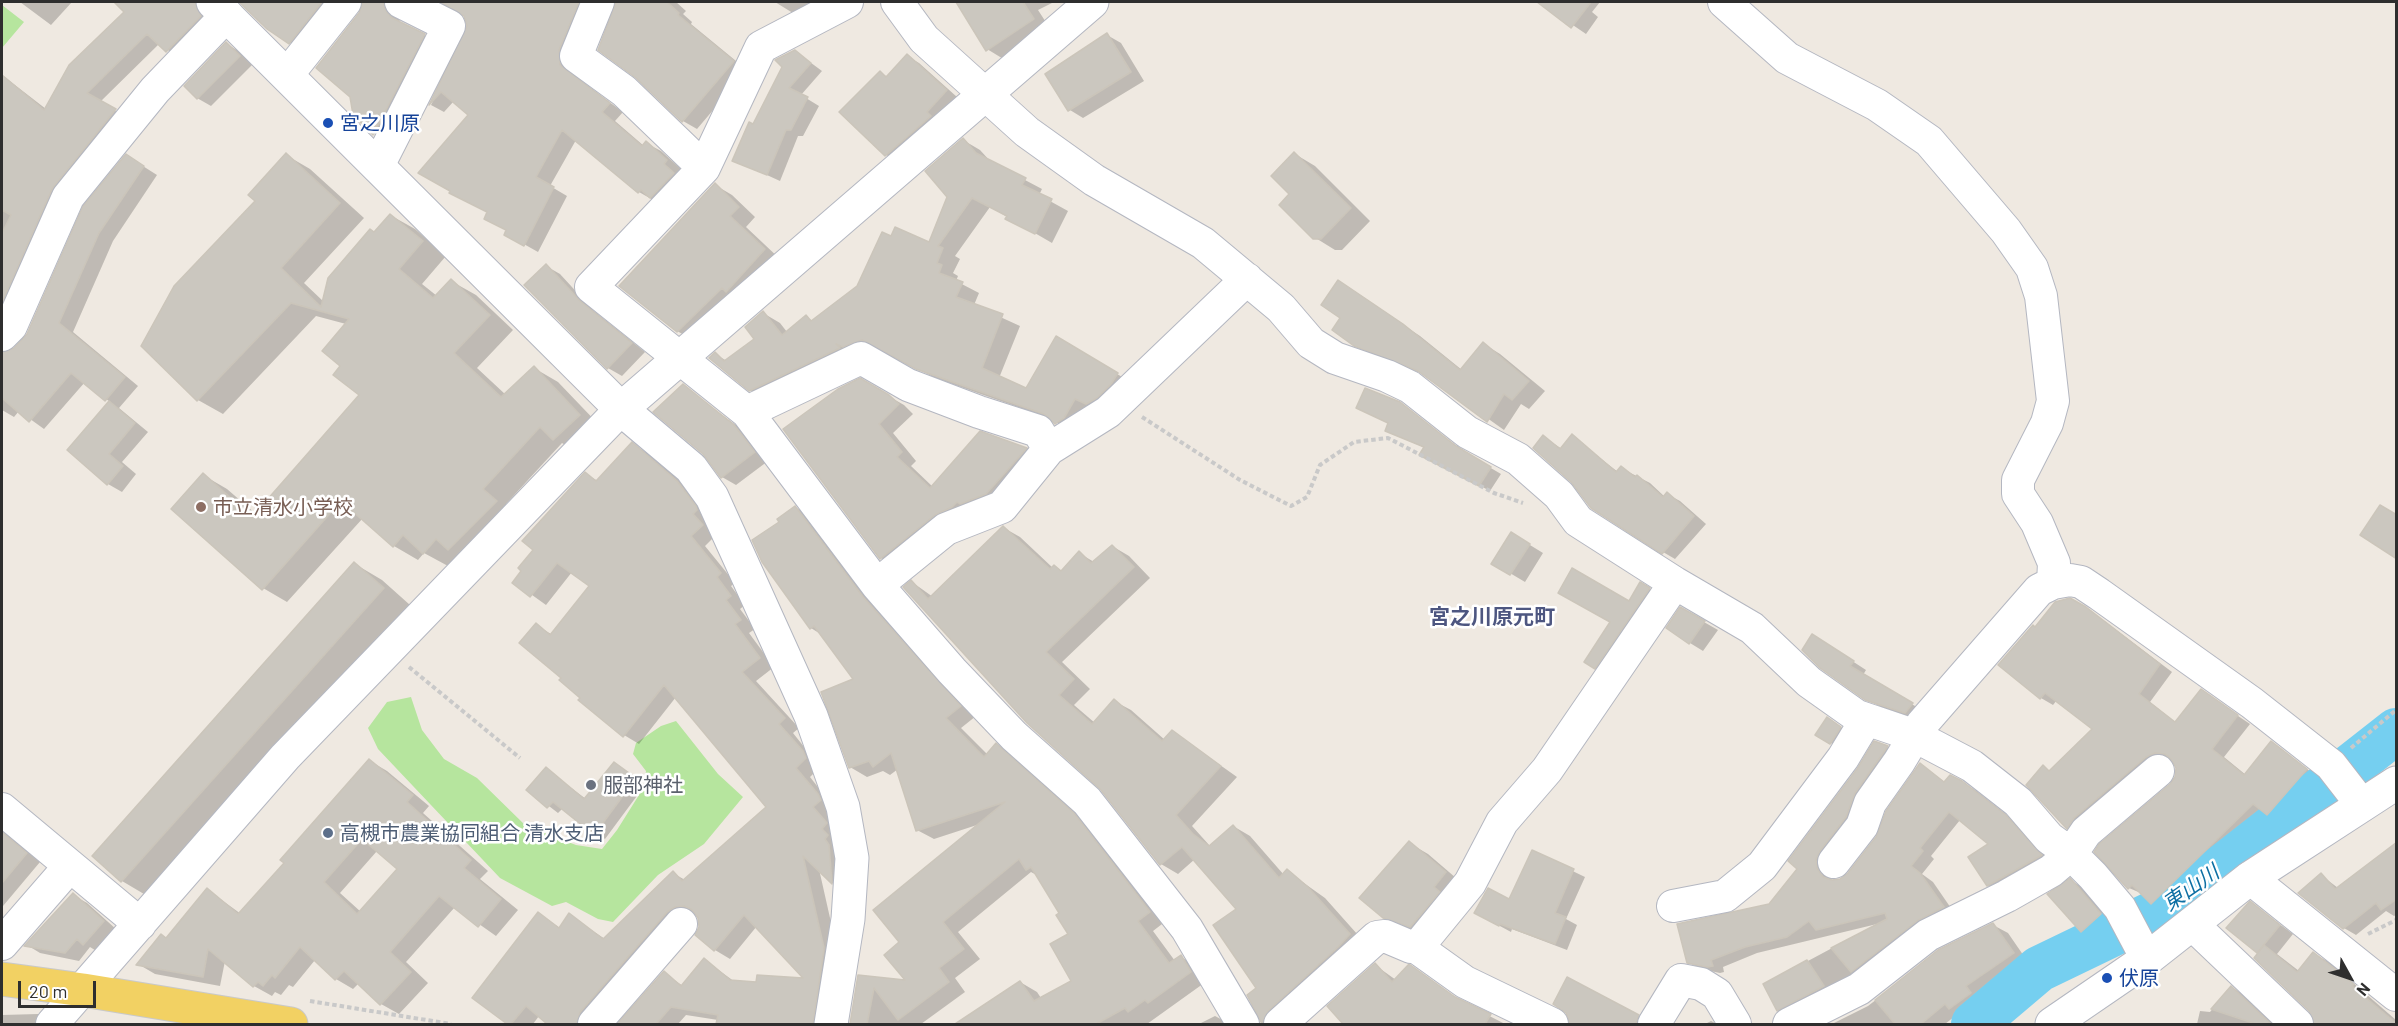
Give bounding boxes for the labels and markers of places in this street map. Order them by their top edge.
place label: 宮之川原 [340,111,420,135]
marker: 宮之川原 [321,116,335,130]
place label: 市立清水小学校 [213,495,353,519]
marker: 市立清水小学校 [194,500,208,514]
place label: 服部神社 [603,773,683,797]
marker: 服部神社 [584,778,598,792]
place label: 高槻市農業協同組合 清水支店 [340,821,604,845]
marker: 高槻市農業協同組合 清水支店 [321,826,335,840]
place label: 伏原 [2119,966,2159,990]
marker: 伏原 [2100,971,2114,985]

